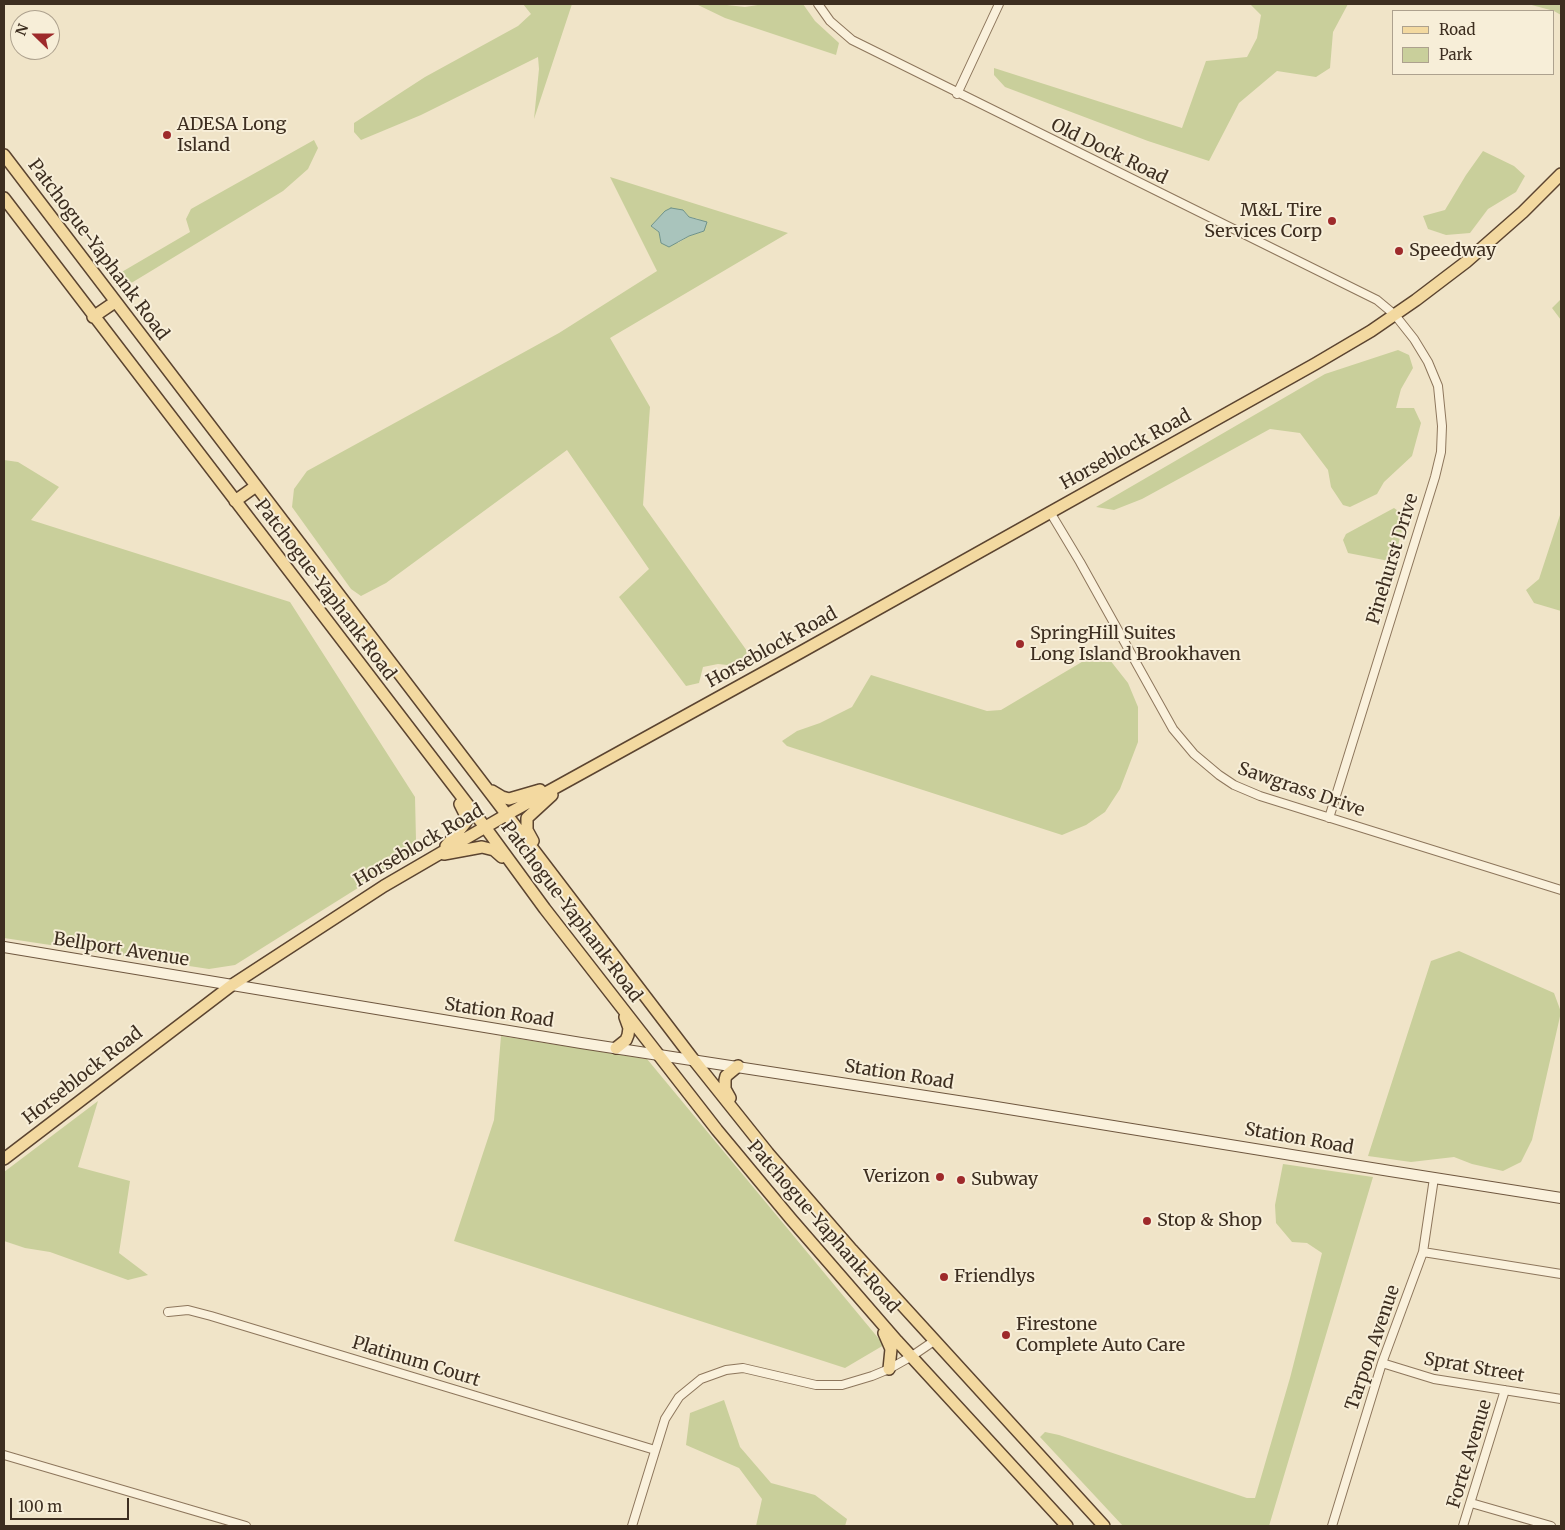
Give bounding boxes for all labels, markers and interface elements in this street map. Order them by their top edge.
north arrow [10,10,60,60]
legend [1392,10,1555,75]
text: Road [1439,20,1475,39]
text: N [12,21,32,38]
text: Park [1439,45,1472,64]
place label: ADESA Long Island [177,114,286,156]
street label: Old Dock Road [1047,115,1171,189]
marker: ADESA Long Island [161,129,173,141]
street label: Patchogue-Yaphank Road [23,155,173,345]
place label: M&L Tire Services Corp [1204,200,1322,242]
marker: M&L Tire Services Corp [1326,215,1338,227]
place label: Speedway [1409,240,1496,262]
marker: Speedway [1393,245,1405,257]
street label: Horseblock Road [1057,405,1195,495]
street label: Pinehurst Drive [1363,491,1423,627]
street label: Patchogue-Yaphank Road [250,495,400,685]
street label: Horseblock Road [703,603,841,693]
place label: SpringHill Suites Long Island Brookhaven [1030,623,1241,666]
marker: SpringHill Suites Long Island Brookhaven [1014,638,1026,650]
street label: Sawgrass Drive [1235,758,1367,822]
street label: Horseblock Road [350,800,488,892]
street label: Patchogue-Yaphank Road [496,817,646,1007]
street label: Bellport Avenue [52,929,190,971]
street label: Station Road [443,994,555,1032]
street label: Horseblock Road [19,1023,147,1129]
street label: Station Road [843,1056,955,1094]
street label: Station Road [1243,1119,1355,1159]
street label: Patchogue-Yaphank Road [742,1137,904,1317]
place label: Verizon [864,1166,930,1188]
place label: Subway [971,1169,1038,1191]
marker: Verizon [934,1171,946,1183]
marker: Subway [955,1174,967,1186]
place label: Stop & Shop [1157,1210,1262,1232]
marker: Stop & Shop [1141,1215,1153,1227]
place label: Friendlys [954,1266,1035,1288]
marker: Friendlys [938,1271,950,1283]
street label: Tarpon Avenue [1341,1282,1405,1414]
place label: Firestone Complete Auto Care [1016,1314,1185,1356]
marker: Firestone Complete Auto Care [1000,1329,1012,1341]
street label: Platinum Court [349,1332,483,1392]
street label: Sprat Street [1422,1349,1526,1387]
street label: Forte Avenue [1443,1397,1497,1511]
scale bar [12,1488,131,1520]
text: 100 m [18,1497,62,1516]

